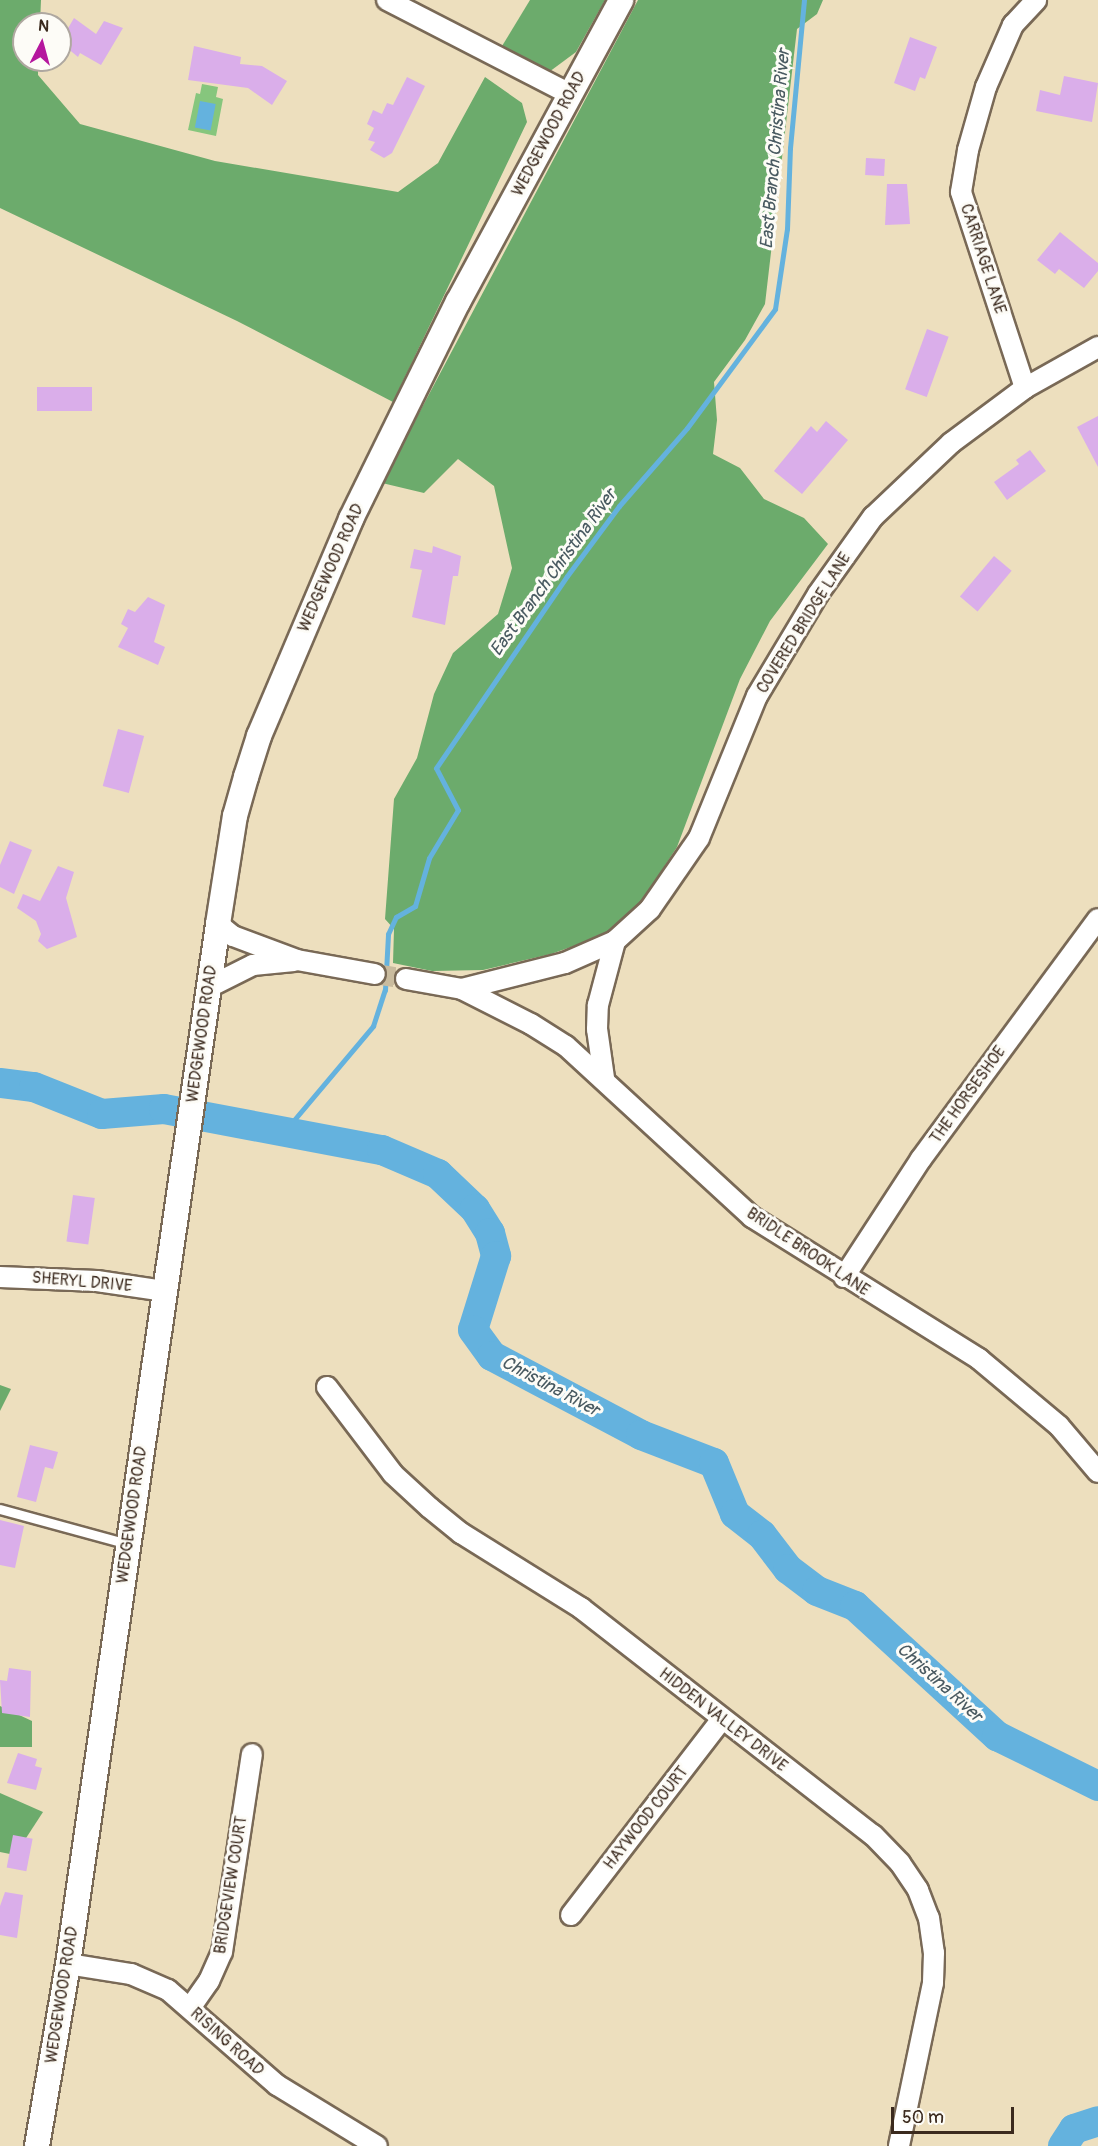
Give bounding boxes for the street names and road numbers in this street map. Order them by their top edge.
street label: WEDGEWOOD ROAD [508,68,590,200]
street label: CARRIAGE LANE [956,202,1010,316]
street label: WEDGEWOOD ROAD [294,501,368,635]
street label: COVERED BRIDGE LANE [753,549,855,697]
street label: WEDGEWOOD ROAD [183,964,221,1104]
street label: THE HORSESHOE [926,1042,1010,1148]
street label: BRIDLE BROOK LANE [743,1204,873,1300]
street label: SHERYL DRIVE [31,1268,133,1296]
street label: WEDGEWOOD ROAD [113,1445,151,1585]
street label: HIDDEN VALLEY DRIVE [655,1664,791,1776]
street label: HAYWOOD COURT [600,1763,692,1873]
street label: BRIDGEVIEW COURT [211,1815,251,1955]
street label: WEDGEWOOD ROAD [42,1925,82,2065]
street label: RISING ROAD [186,2004,268,2080]

